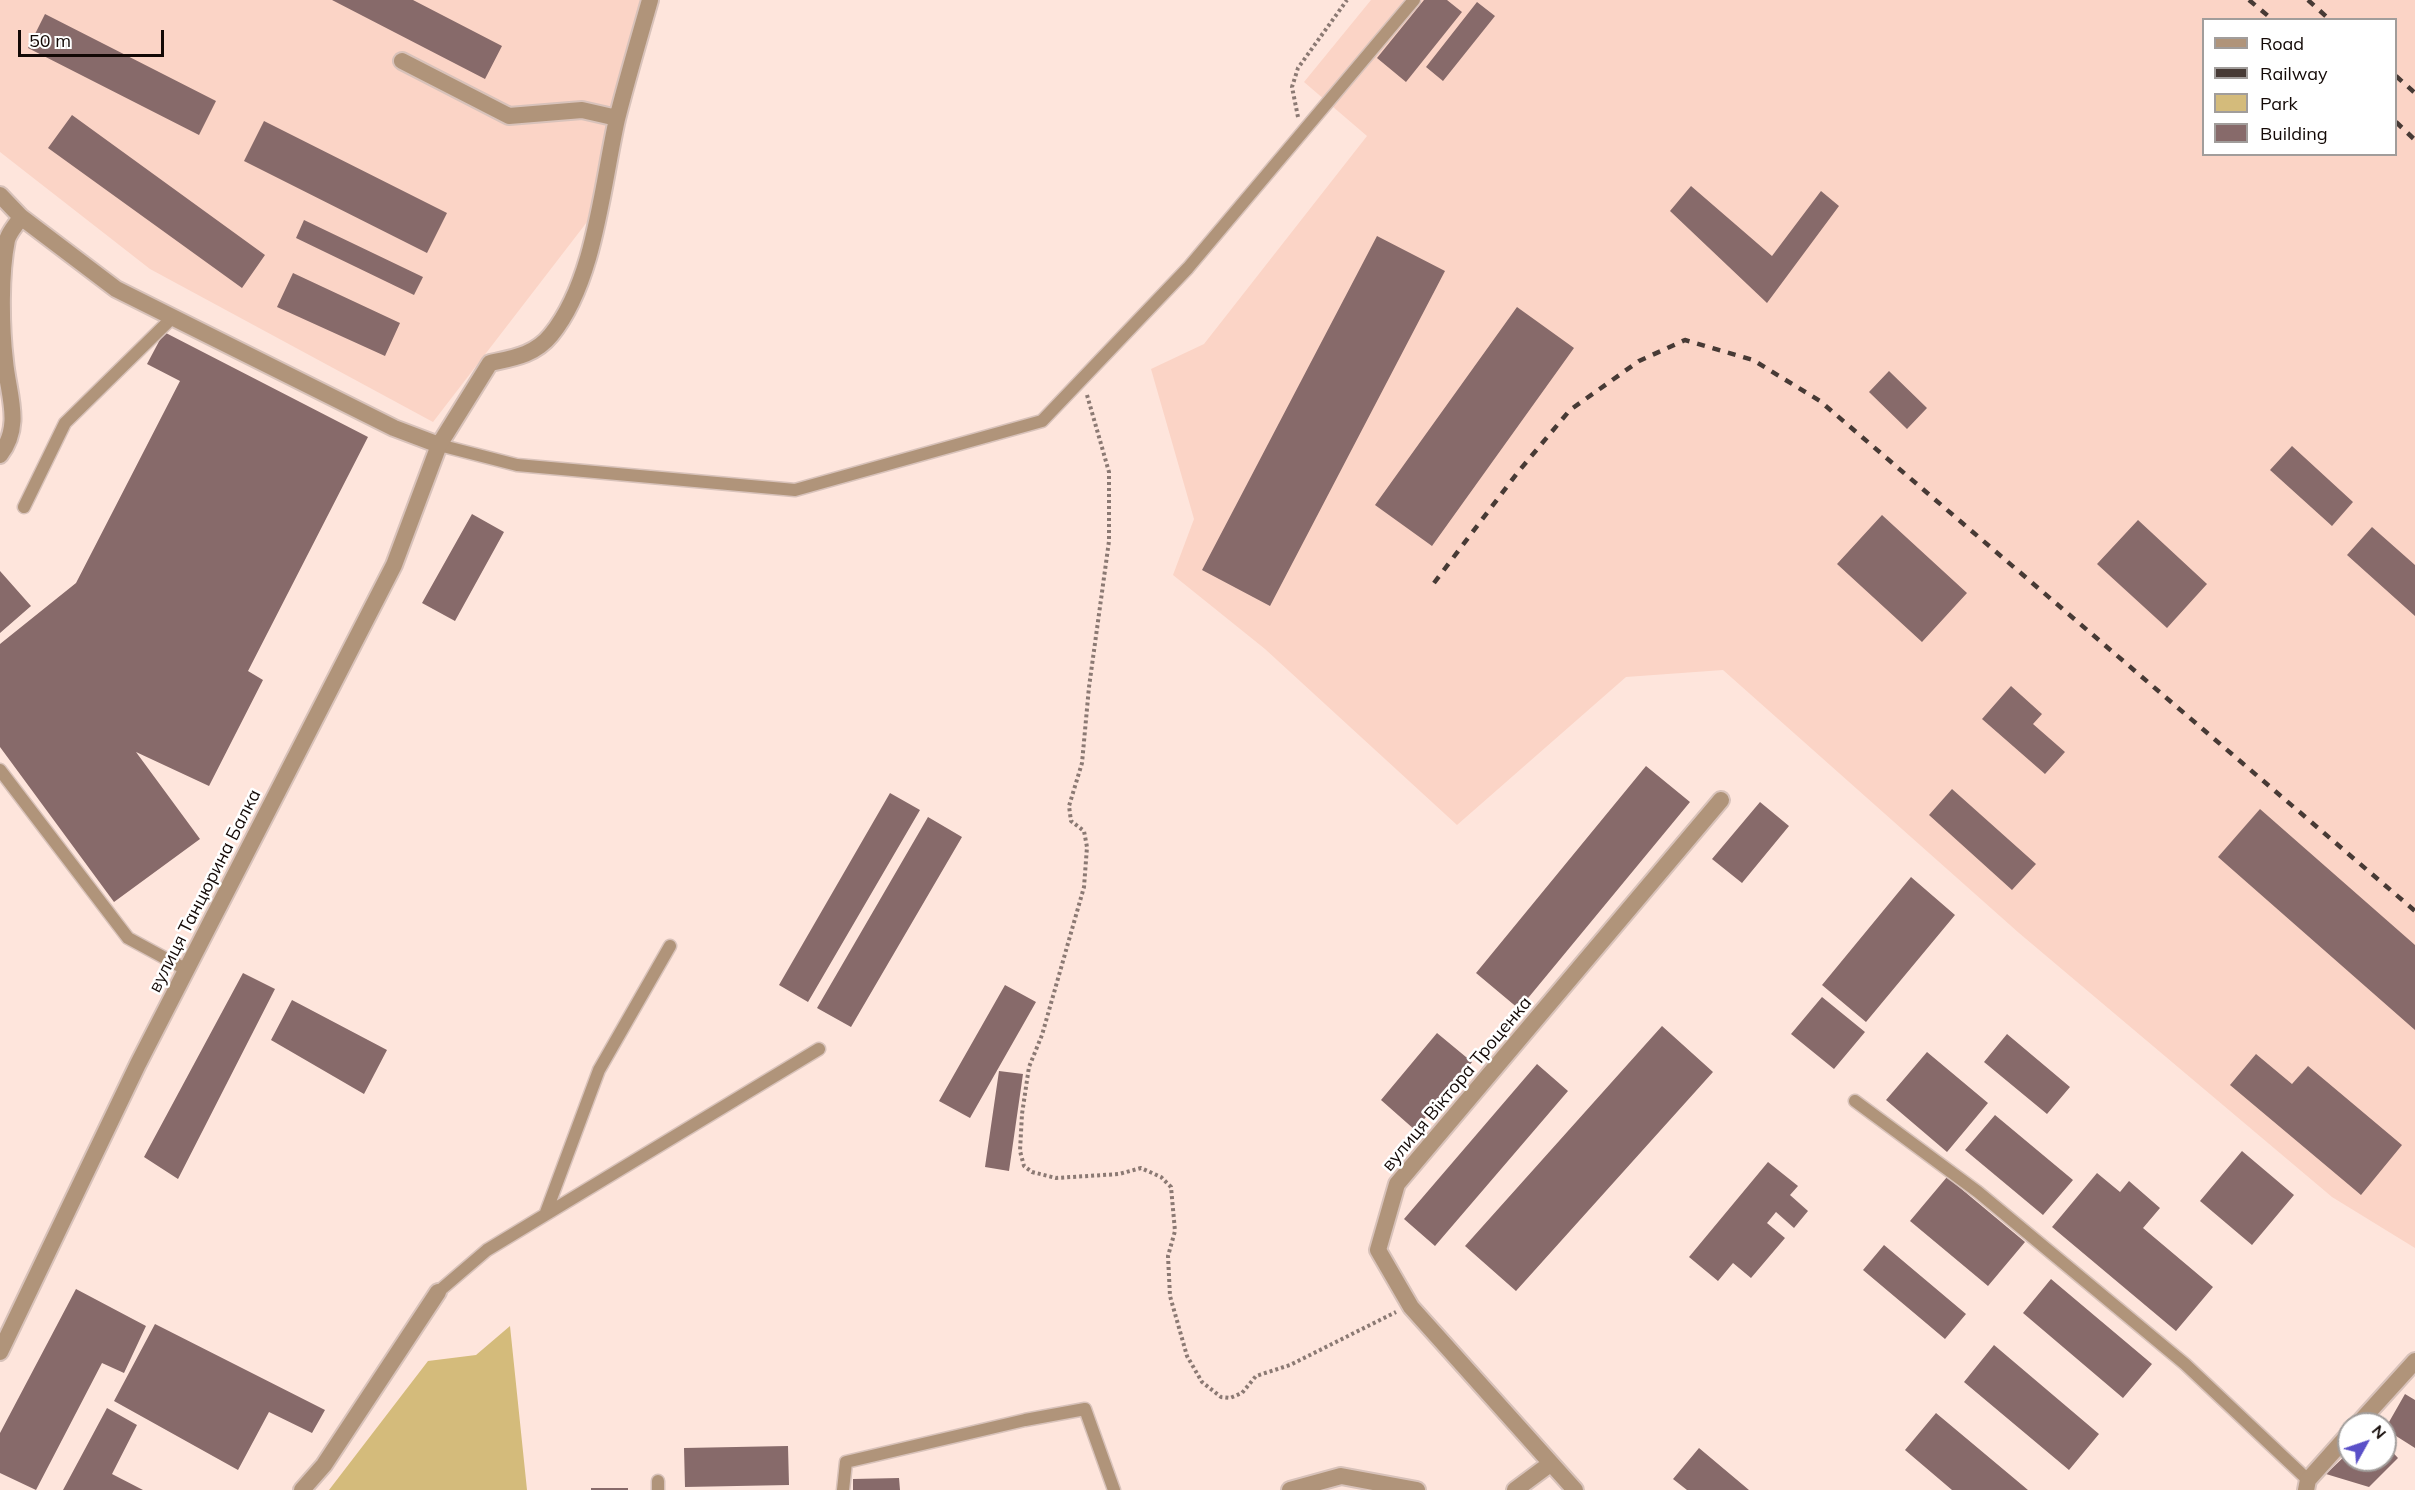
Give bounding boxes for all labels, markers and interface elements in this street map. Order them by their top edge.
scale bar [21,18,166,56]
legend [2202,18,2397,156]
text: 50 m [29,29,71,52]
text: Road [2260,32,2304,55]
text: Railway [2260,62,2328,85]
text: Park [2260,92,2298,115]
text: Building [2260,122,2328,145]
street label: вулиця Танцюрина Балка [144,786,266,996]
street label: вулиця Віктора Троценка [1378,992,1536,1176]
north arrow [2337,1412,2397,1472]
text: N [2368,1421,2391,1443]

